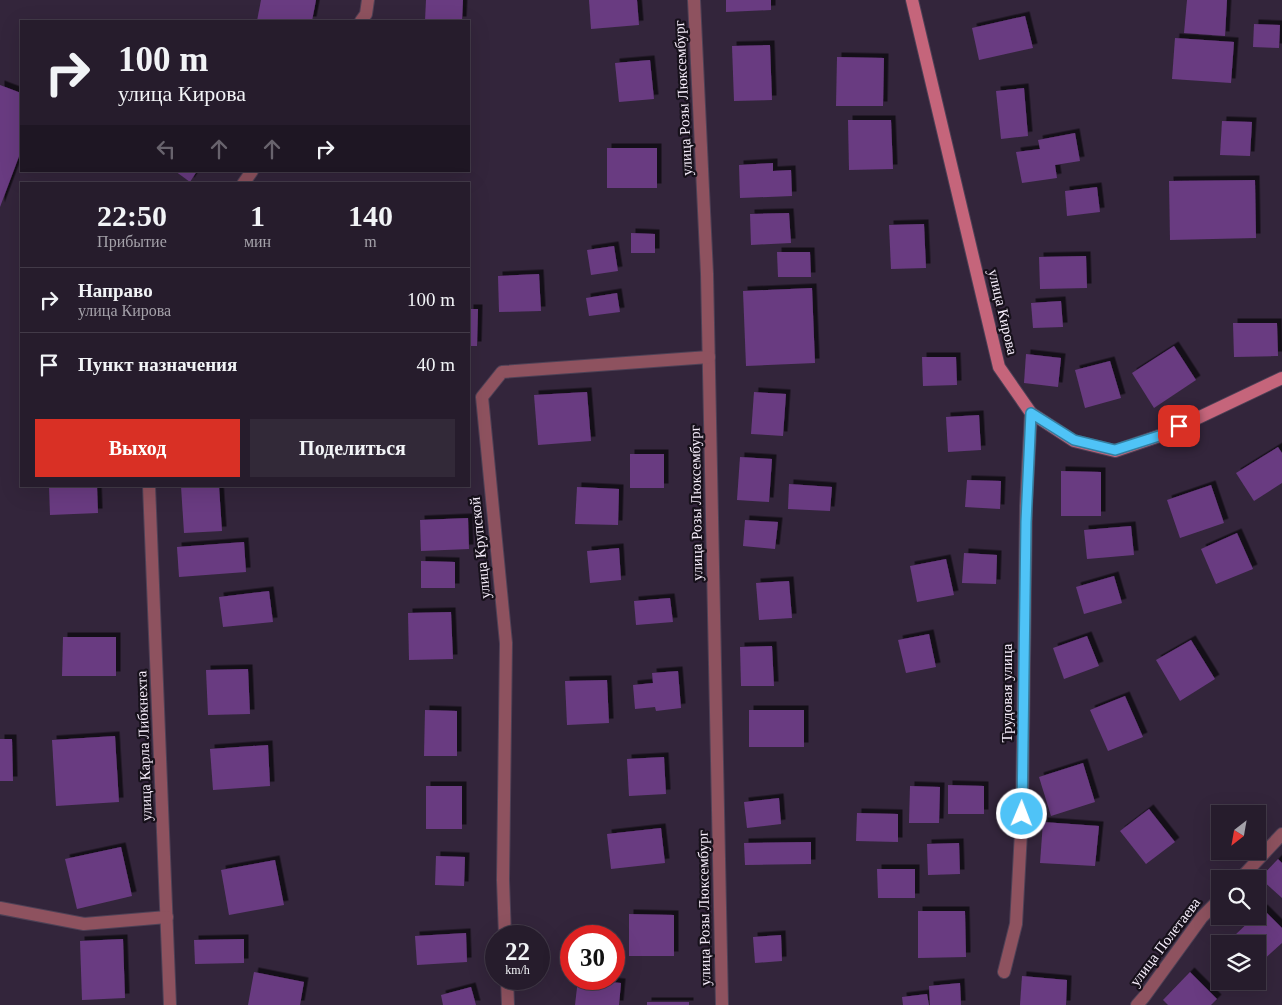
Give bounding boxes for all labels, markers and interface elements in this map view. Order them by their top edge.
street label: улица Розы Люксембург [671,20,695,176]
icon: right [35,40,100,105]
text: 100 m [118,40,208,79]
text: улица Кирова [118,81,246,106]
icon: left [152,135,180,163]
icon: ahead [205,135,233,163]
icon: ahead [258,135,286,163]
icon: right [311,135,339,163]
text: 22:50 [97,199,167,232]
text: 1 [250,199,265,232]
text: 140 [348,199,393,232]
text: Прибытие [97,233,167,250]
text: мин [244,233,271,250]
text: m [364,233,377,250]
street label: улица Кирова [985,268,1021,357]
text: Направо [78,280,153,301]
icon: right [35,286,63,314]
text: 100 m [407,289,455,310]
text: улица Кирова [78,302,171,319]
icon: arrive [35,351,63,379]
text: Пункт назначения [78,354,237,375]
text: 40 m [416,354,455,375]
pin [1158,405,1200,447]
icon: arrive [1165,412,1193,440]
button: Выход [35,419,240,477]
button: Поделиться [250,419,455,477]
street label: улица Розы Люксембург [687,425,705,581]
street label: улица Крупской [467,496,493,600]
street label: Трудовая улица [999,643,1015,742]
street label: улица Карла Либкнехта [133,670,155,822]
position arrow [995,787,1047,839]
north arrow [1211,805,1266,860]
map controls [1211,805,1266,990]
street label: улица Розы Люксембург [695,830,713,986]
button: search [1211,870,1266,925]
street label: улица Полетаева [1127,894,1204,989]
speed limit sign: 30 [560,925,625,990]
button: layers [1211,935,1266,990]
text: 22 [505,938,530,965]
text: km/h [505,963,530,977]

